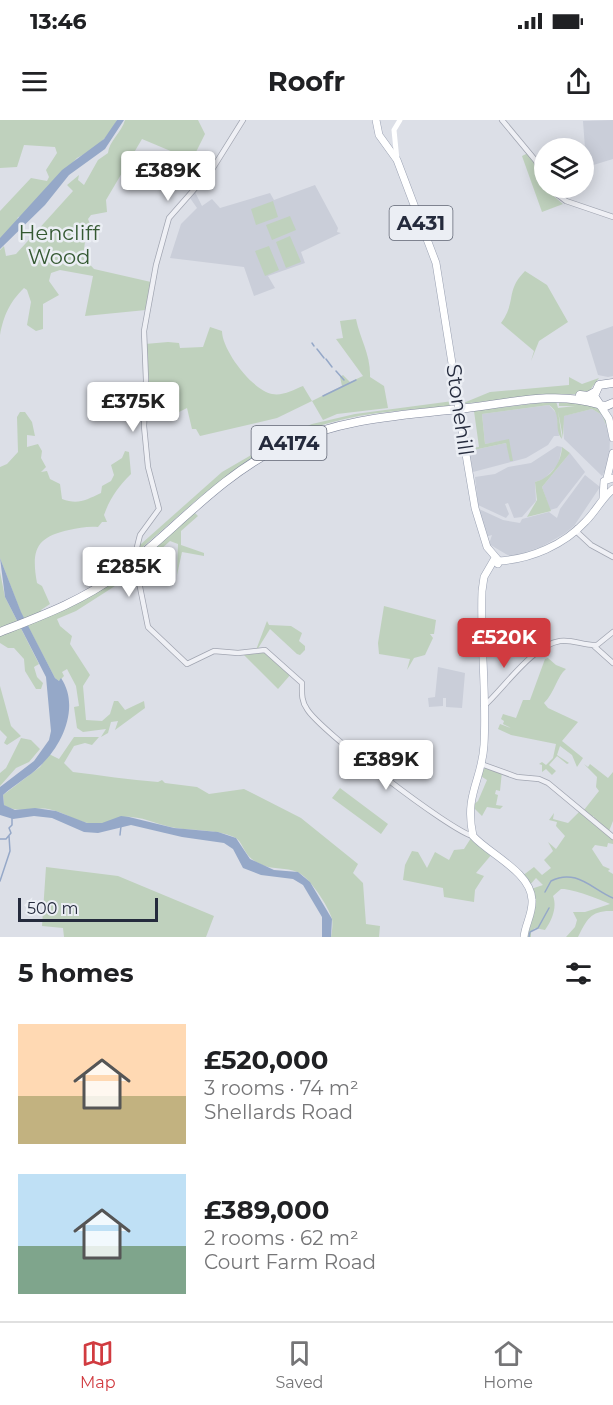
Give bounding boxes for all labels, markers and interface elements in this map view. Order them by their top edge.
text: 13:46 [30,8,87,35]
icon: menu [18,65,51,98]
text: Roofr [268,65,345,98]
icon: share [562,65,595,98]
map controls [534,138,594,198]
button: layers [534,138,594,198]
pin: £389K [126,151,210,202]
text: £389K [135,158,201,182]
road number: A431 [390,206,452,240]
park label: Hencliff Wood [18,220,100,269]
street label: Stonehill [441,363,479,457]
pin: £375K [91,382,175,433]
text: £375K [101,389,165,413]
road number: A4174 [252,426,326,460]
pin: £285K [87,547,171,598]
text: £285K [97,554,161,578]
pin: £520K [462,618,546,669]
text: £520K [471,625,537,649]
pin: £389K [344,740,428,791]
text: £389K [353,747,419,771]
scale bar [18,895,158,922]
text: 500 m [27,899,78,918]
text: 5 homes [18,957,134,989]
icon: filters [562,957,595,990]
text: £520,000 [204,1044,328,1076]
icon: home [66,1048,138,1120]
text: 3 rooms · 74 m² [204,1076,359,1100]
text: Shellards Road [204,1100,353,1124]
text: £389,000 [204,1194,329,1226]
icon: home [66,1198,138,1270]
text: 2 rooms · 62 m² [204,1226,359,1250]
text: Court Farm Road [204,1250,376,1274]
tab: Map [80,1337,116,1392]
tab: Saved [275,1337,323,1392]
tab: Home [483,1337,533,1392]

